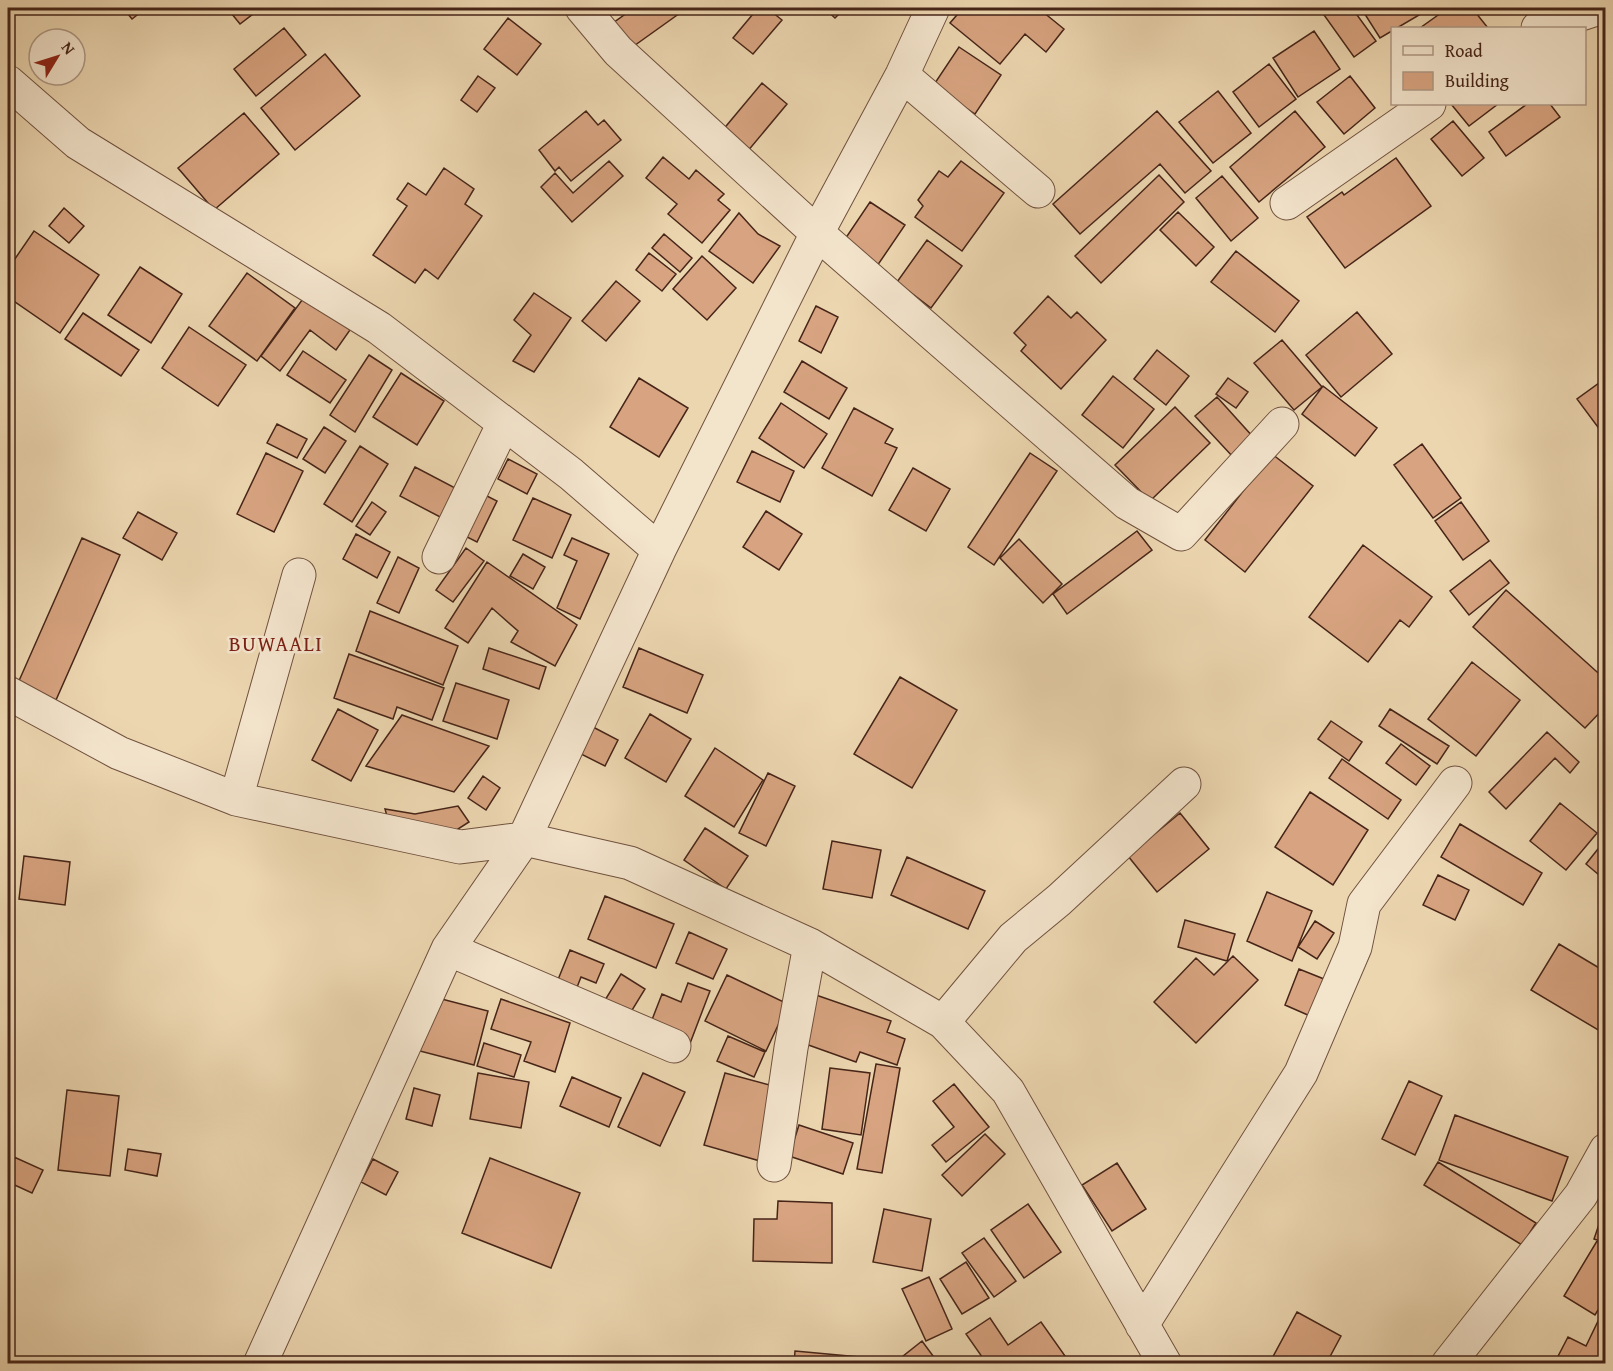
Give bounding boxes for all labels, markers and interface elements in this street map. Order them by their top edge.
north arrow [27,27,87,87]
legend [1391,27,1586,105]
text: N [56,36,82,60]
text: Road [1445,37,1483,64]
text: Building [1445,67,1509,94]
district label: BUWAALI [229,628,323,659]

